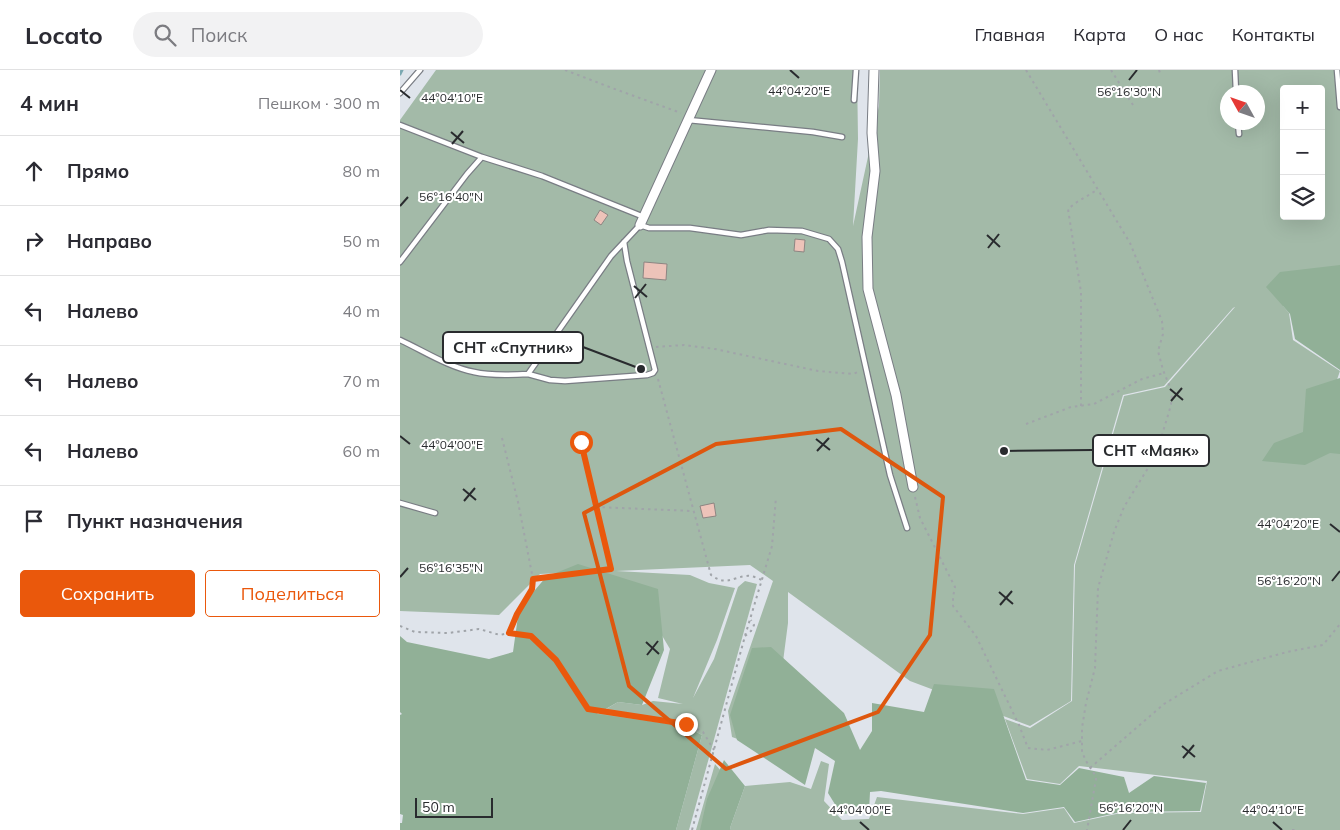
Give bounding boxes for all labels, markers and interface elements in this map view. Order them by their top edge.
search box [133,12,483,57]
text: Locato [25,20,103,50]
icon: search [151,21,179,49]
text: Поиск [191,23,247,47]
text: Главная [975,23,1045,46]
text: Карта [1073,23,1126,46]
text: О нас [1154,23,1204,46]
text: Контакты [1232,23,1315,46]
text: 44°04'20"E [768,83,830,98]
text: 56°16'30"N [1097,84,1161,99]
north arrow [1220,85,1265,130]
map controls [1280,85,1325,220]
button: + [1280,85,1325,130]
text: 4 мин [20,90,79,116]
text: 44°04'10"E [421,90,483,105]
text: Пешком · 300 m [258,93,380,113]
button: − [1280,130,1325,175]
icon: ahead [20,157,48,185]
text: Прямо [67,159,129,183]
text: 80 m [343,161,380,181]
button: layers [1280,175,1325,220]
text: 56°16'40"N [419,189,483,204]
icon: right [20,227,48,255]
text: Направо [67,229,152,253]
text: 50 m [343,231,380,251]
icon: left [20,297,48,325]
text: Налево [67,299,139,323]
text: 40 m [343,301,380,321]
callout: СНТ «Спутник» [443,332,583,363]
text: СНТ «Спутник» [453,337,573,357]
icon: left [20,367,48,395]
text: Налево [67,369,139,393]
text: 70 m [343,371,380,391]
route start [570,431,593,454]
callout: СНТ «Маяк» [1093,435,1209,466]
icon: left [20,437,48,465]
text: 44°04'00"E [421,437,483,452]
text: Налево [67,439,139,463]
text: СНТ «Маяк» [1103,440,1199,460]
text: 60 m [343,441,380,461]
icon: arrive [20,507,48,535]
text: Пункт назначения [67,509,243,533]
text: 44°04'20"E [1257,516,1319,531]
text: 56°16'35"N [419,560,483,575]
button: Сохранить [20,570,195,617]
button: Поделиться [205,570,380,617]
text: 56°16'20"N [1257,573,1321,588]
route end [675,713,698,736]
scale bar [415,795,492,818]
text: 50 m [422,798,455,816]
text: 56°16'20"N [1099,800,1163,815]
text: 44°04'00"E [829,802,891,817]
text: 44°04'10"E [1242,802,1304,817]

